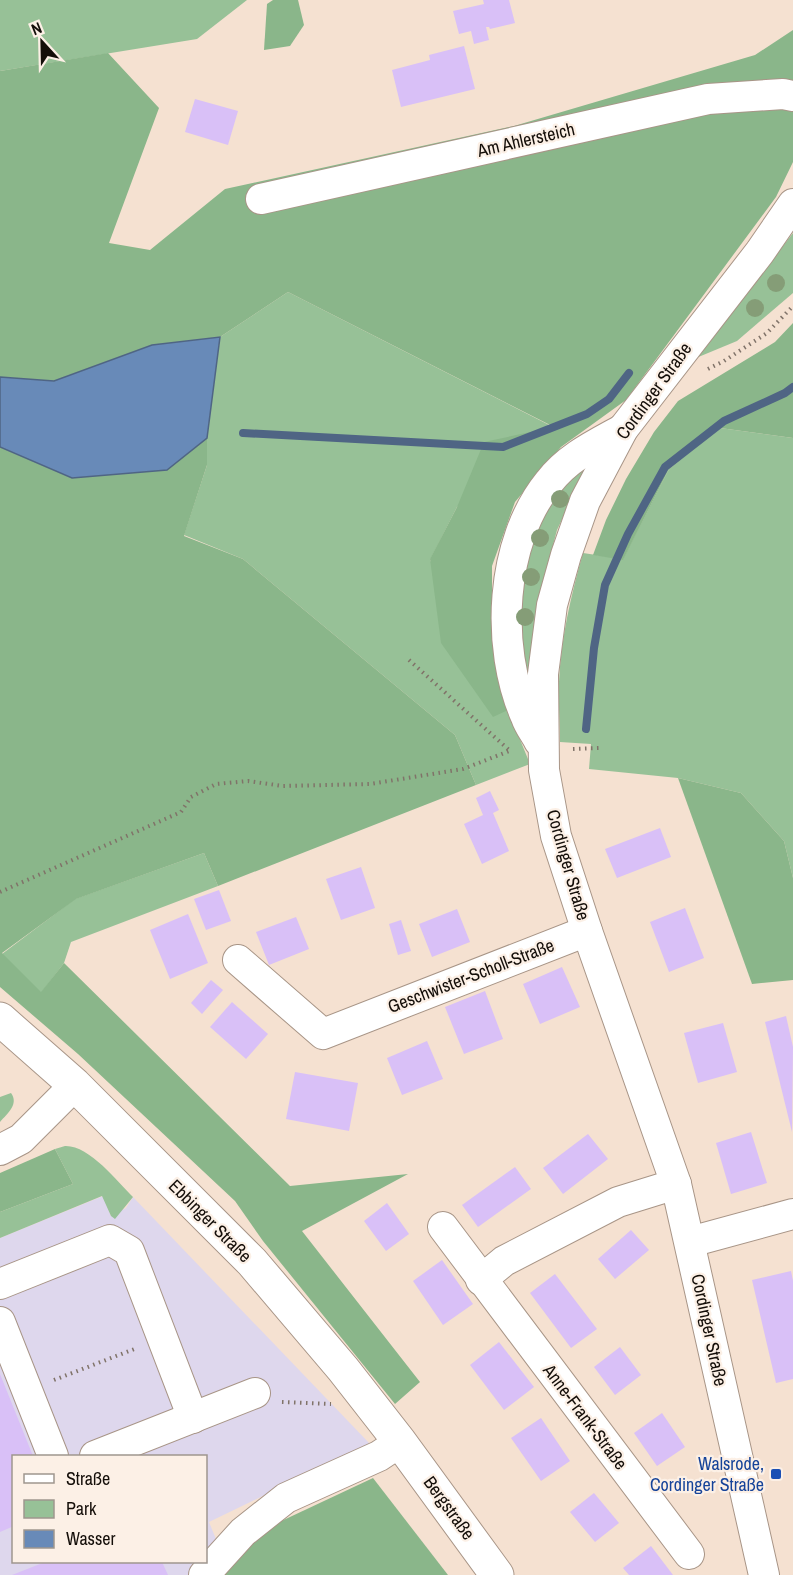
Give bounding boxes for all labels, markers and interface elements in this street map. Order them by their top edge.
north arrow [12,12,72,72]
text: N [28,16,45,40]
street label: Am Ahlersteich [474,116,577,163]
street label: Cordinger Straße [610,337,697,444]
street label: Cordinger Straße [541,807,596,923]
street label: Geschwister-Scholl-Straße [384,932,558,1019]
street label: Ebbinger Straße [163,1174,257,1268]
street label: Cordinger Straße [685,1272,734,1388]
street label: Anne-Frank-Straße [537,1358,633,1475]
place label: Walsrode, Cordinger Straße [650,1451,764,1497]
legend [12,1455,207,1563]
text: Straße [66,1466,110,1491]
marker: Walsrode, Cordinger Straße [769,1467,783,1481]
street label: Bergstraße [418,1471,481,1545]
text: Park [66,1496,97,1521]
text: Wasser [66,1526,116,1551]

